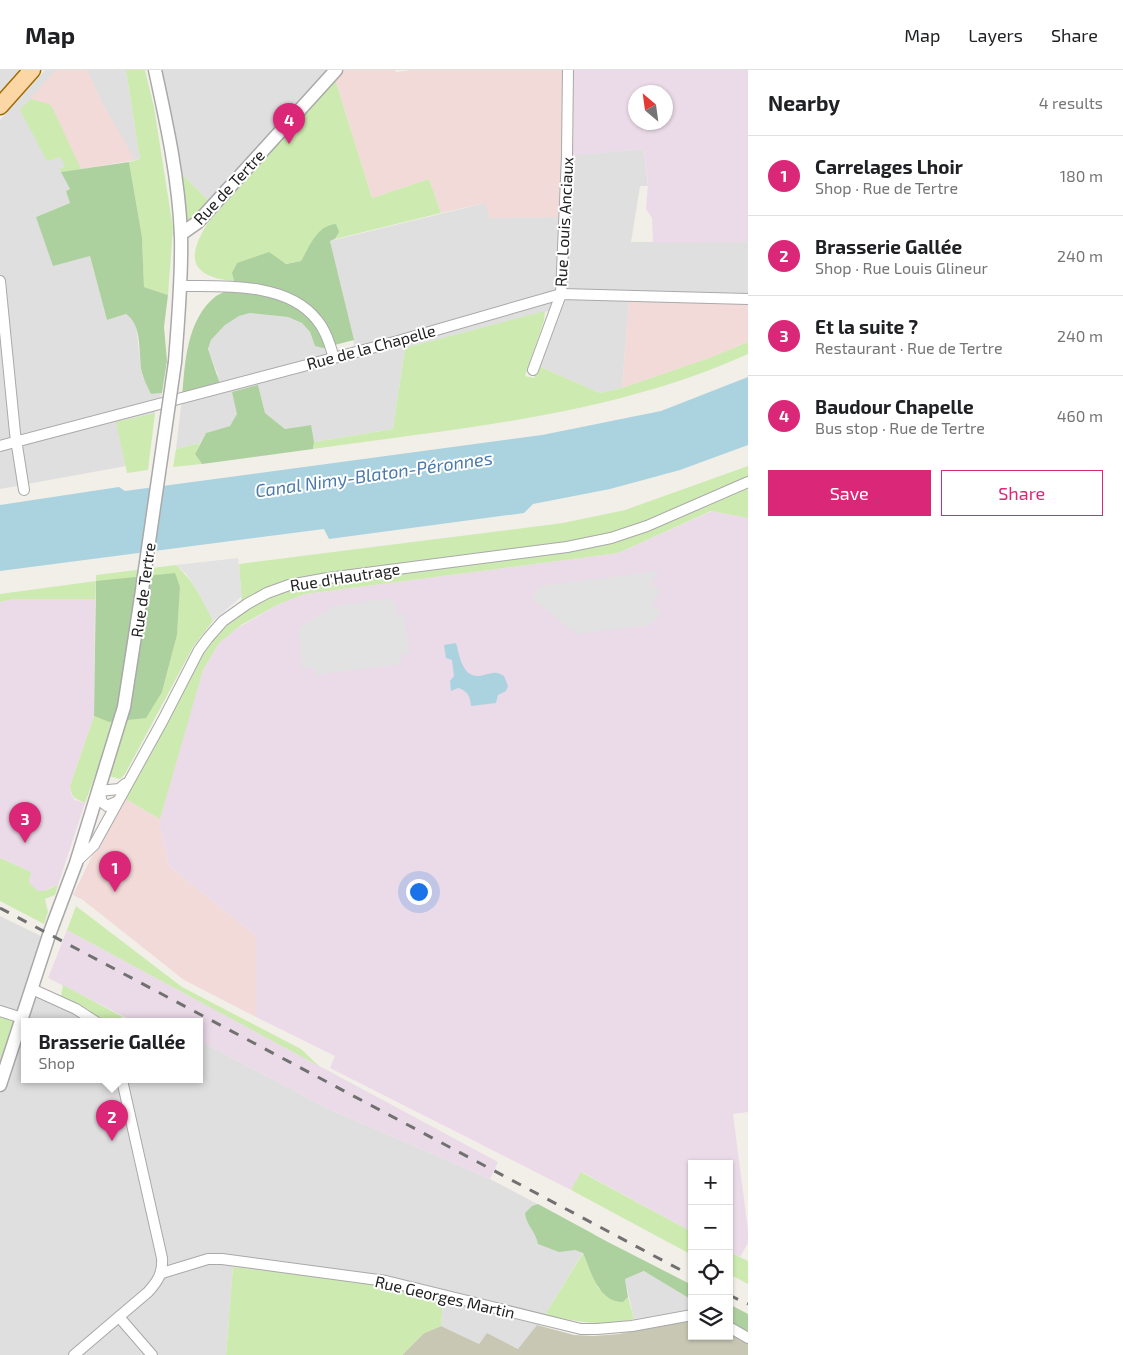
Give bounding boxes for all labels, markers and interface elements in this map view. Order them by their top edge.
text: Map [25,20,75,49]
text: Map [904,24,940,46]
text: Layers [968,24,1023,46]
text: Share [1051,24,1098,46]
north arrow [628,85,673,130]
text: Nearby [768,90,840,115]
text: 4 results [1039,93,1103,112]
pin: 4 [273,103,305,144]
street label: Rue de Tertre [189,145,268,228]
text: Carrelages Lhoir [815,155,963,178]
street label: Rue Louis Anciaux [551,156,576,288]
text: 1 [781,166,787,185]
text: 180 m [1060,166,1103,185]
text: Shop · Rue de Tertre [815,178,958,197]
text: Brasserie Gallée [815,235,962,258]
text: 2 [779,246,789,265]
text: 240 m [1057,246,1103,265]
text: Shop · Rue Louis Glineur [815,258,988,277]
text: Et la suite ? [815,315,918,338]
street label: Rue de la Chapelle [304,320,437,373]
text: 3 [779,326,789,345]
text: 240 m [1057,326,1103,345]
text: Restaurant · Rue de Tertre [815,338,1003,357]
text: Baudour Chapelle [815,395,974,418]
text: 4 [779,406,789,425]
text: 460 m [1057,406,1103,425]
text: Bus stop · Rue de Tertre [815,418,985,437]
water label: Canal Nimy-Blaton-Péronnes [254,446,494,502]
button: Save [768,470,931,516]
button: Share [941,470,1103,516]
street label: Rue de Tertre [126,541,159,639]
street label: Rue d'Hautrage [289,558,401,595]
pin: 3 [9,802,41,843]
pin: 1 [99,851,131,892]
your location [406,879,432,905]
popup [21,1018,203,1083]
text: Brasserie Gallée [38,1030,186,1053]
text: Shop [38,1053,75,1072]
pin: 2 [96,1100,128,1141]
map controls [688,1160,733,1340]
button: + [688,1160,733,1205]
button: − [688,1205,733,1250]
button: locate [688,1250,733,1295]
street label: Rue Georges Martin [373,1271,517,1322]
button: layers [688,1295,733,1340]

